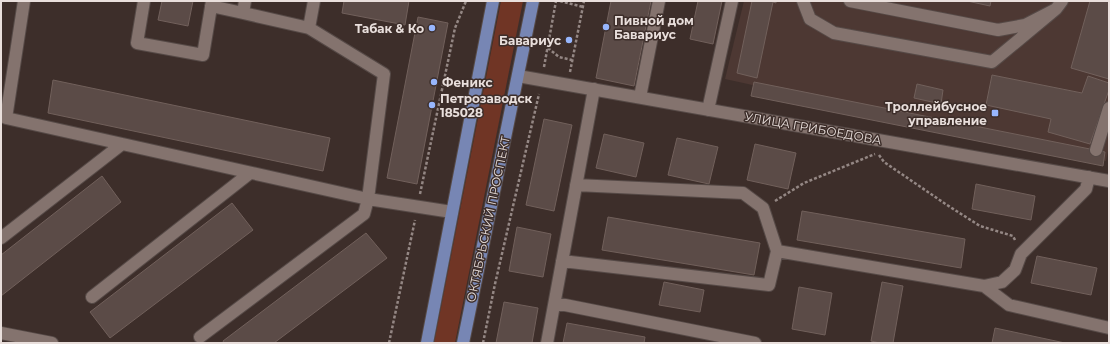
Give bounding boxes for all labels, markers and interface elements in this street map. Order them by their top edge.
place label: Пивной дом Бавариус [614,13,694,42]
place label: Табак & Ко [355,21,424,36]
marker: Пивной дом Бавариус [601,22,611,32]
marker: Табак & Ко [427,23,437,33]
place label: Бавариус [499,33,561,48]
marker: Бавариус [564,35,574,45]
place label: Феникс [442,75,493,90]
marker: Феникс [429,77,439,87]
place label: Петрозаводск 185028 [440,91,533,120]
place label: Троллейбусное управление [885,99,987,128]
marker: Петрозаводск 185028 [427,100,437,110]
marker: Троллейбусное управление [990,108,1000,118]
street label: УЛИЦА ГРИБОЕДОВА [743,109,883,147]
street label: ОКТЯБРЬСКИЙ ПРОСПЕКТ [463,135,513,303]

